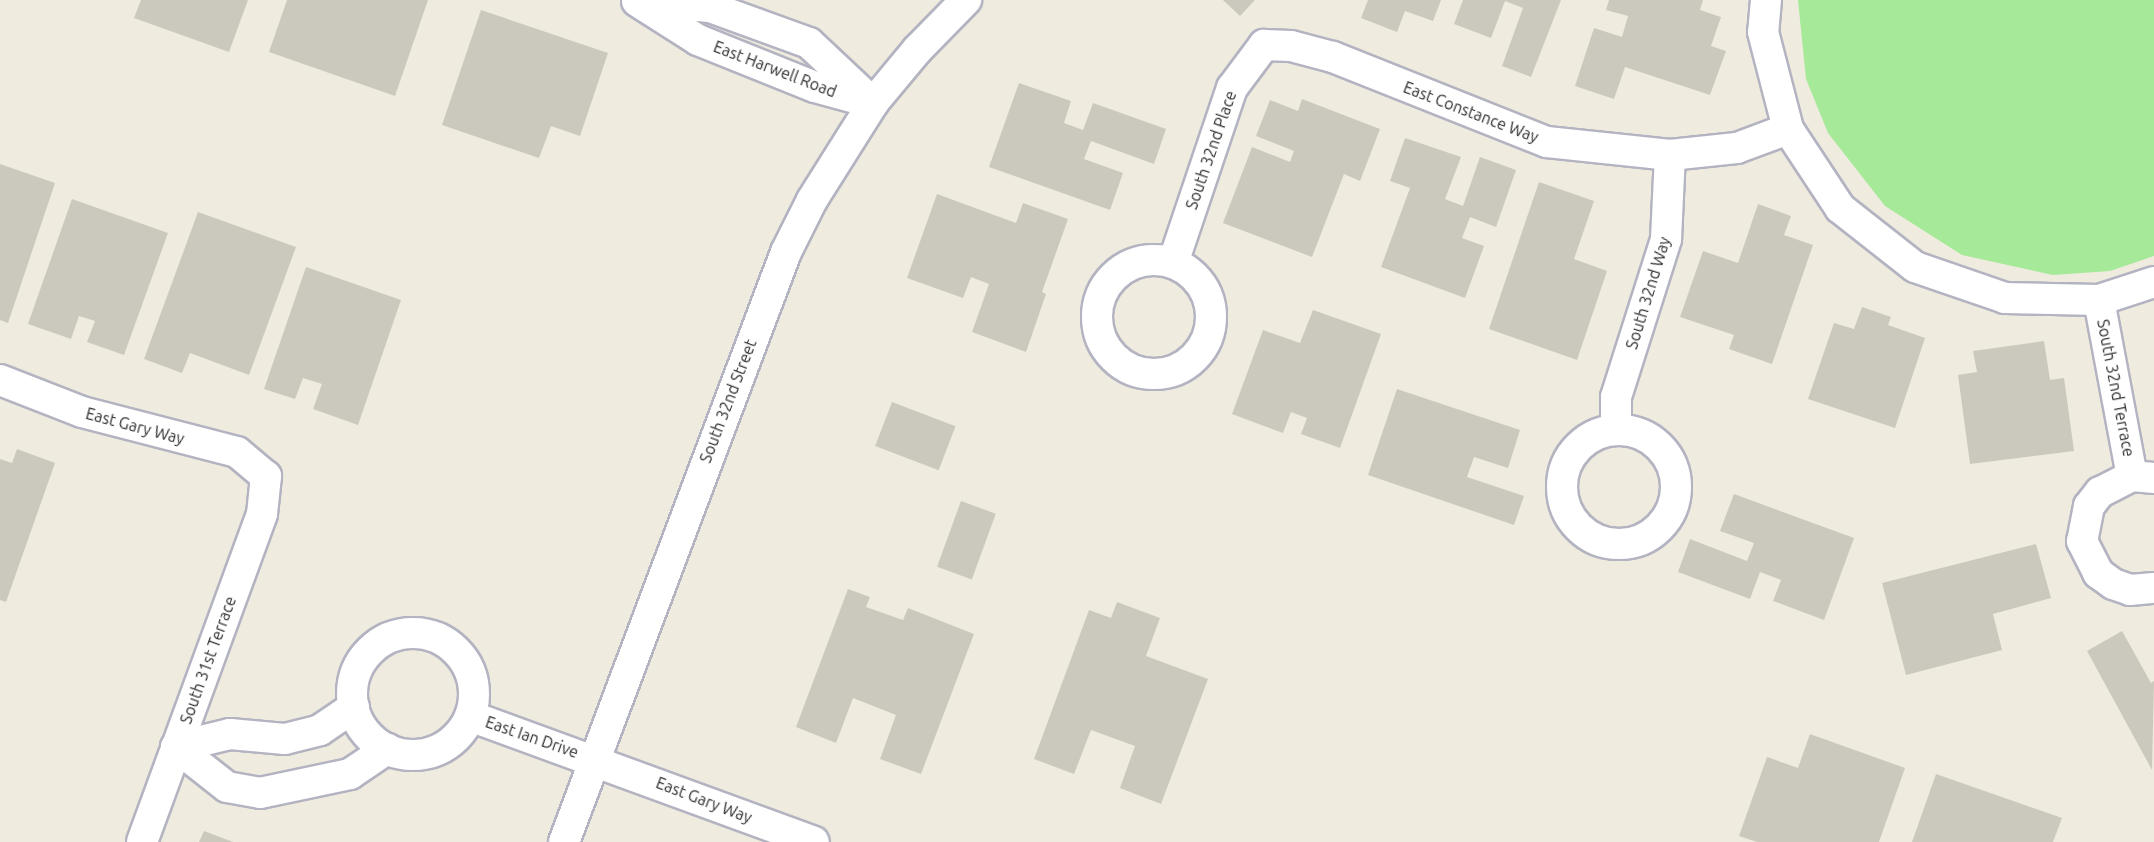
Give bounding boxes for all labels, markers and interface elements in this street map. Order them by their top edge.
street label: East Harwell Road [711,37,839,101]
street label: East Constance Way [1401,77,1541,147]
street label: South 32nd Place [1182,88,1240,212]
street label: South 32nd Way [1622,234,1674,352]
street label: South 32nd Terrace [2093,318,2139,458]
street label: South 32nd Street [696,336,760,466]
street label: East Gary Way [84,404,186,448]
street label: South 31st Terrace [176,594,240,726]
street label: East Ian Drive [483,712,581,762]
street label: East Gary Way [653,773,755,827]

